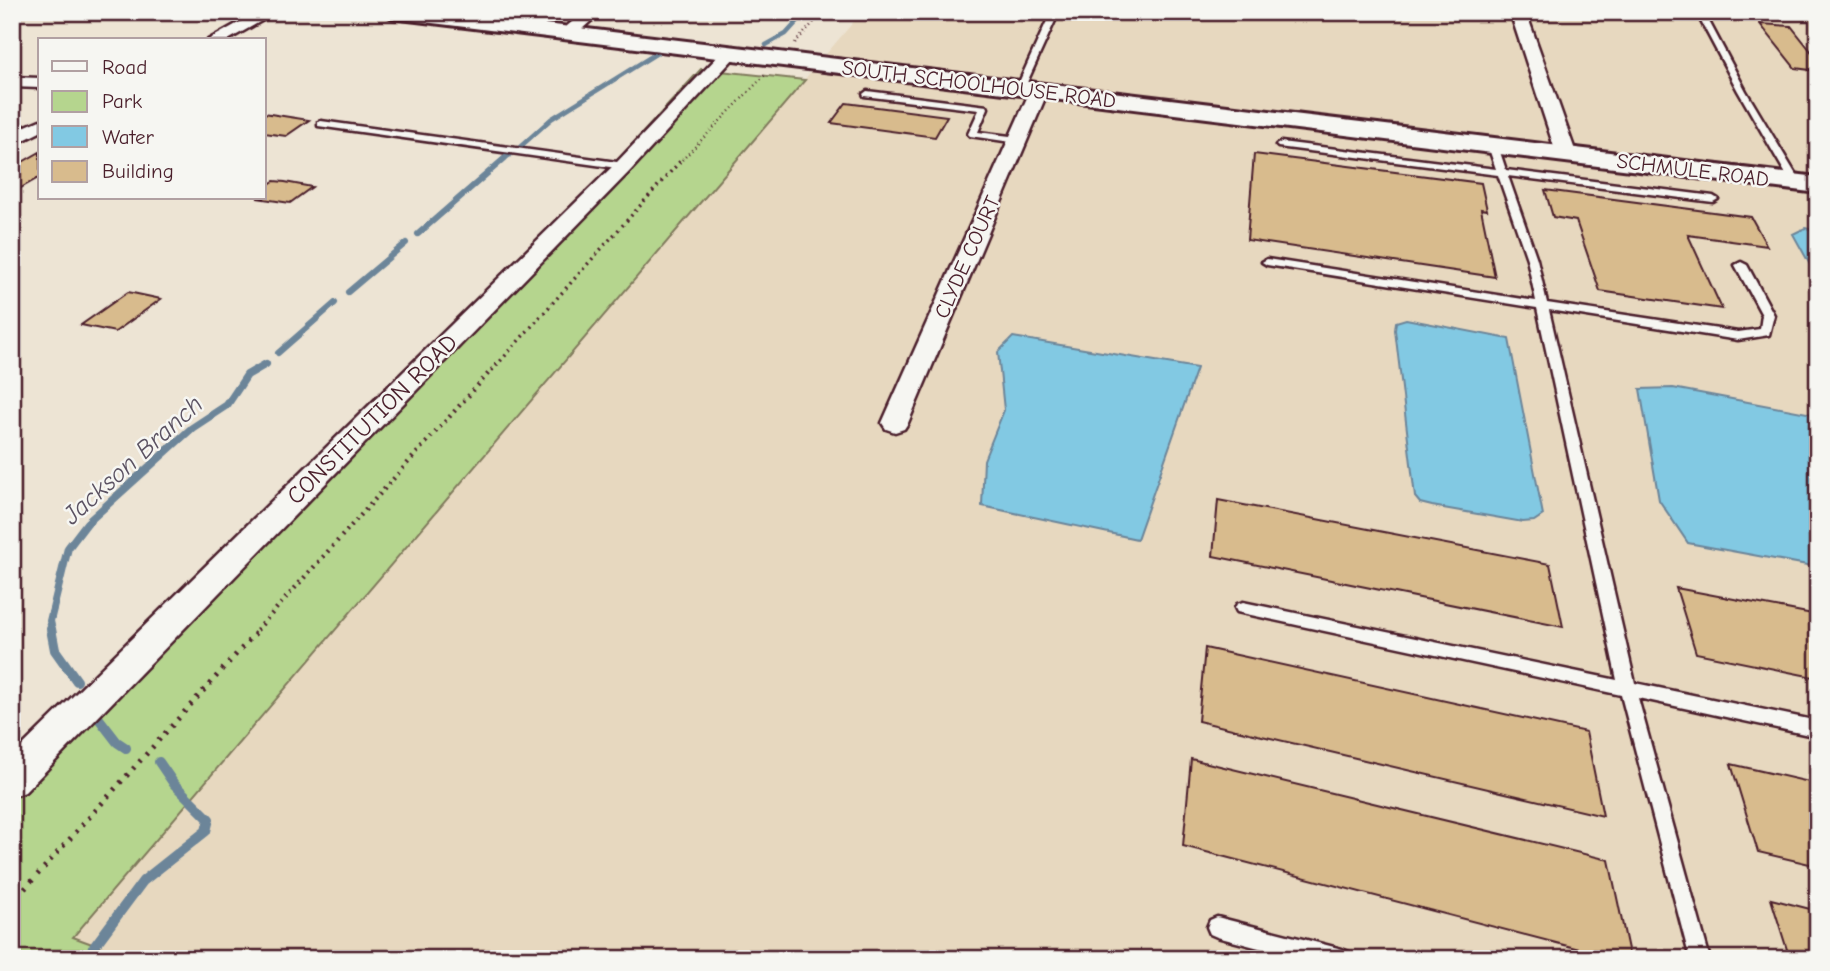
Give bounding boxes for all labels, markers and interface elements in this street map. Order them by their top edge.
legend [38,38,266,200]
text: Road [102,55,147,79]
street label: SOUTH SCHOOLHOUSE ROAD [841,55,1117,113]
text: Park [102,89,142,113]
text: Water [102,125,155,149]
street label: SCHMULE ROAD [1615,149,1771,191]
text: Building [102,159,174,183]
street label: CLYDE COURT [929,192,1005,322]
street label: CONSTITUTION ROAD [281,328,463,510]
water label: Jackson Branch [56,389,209,531]

